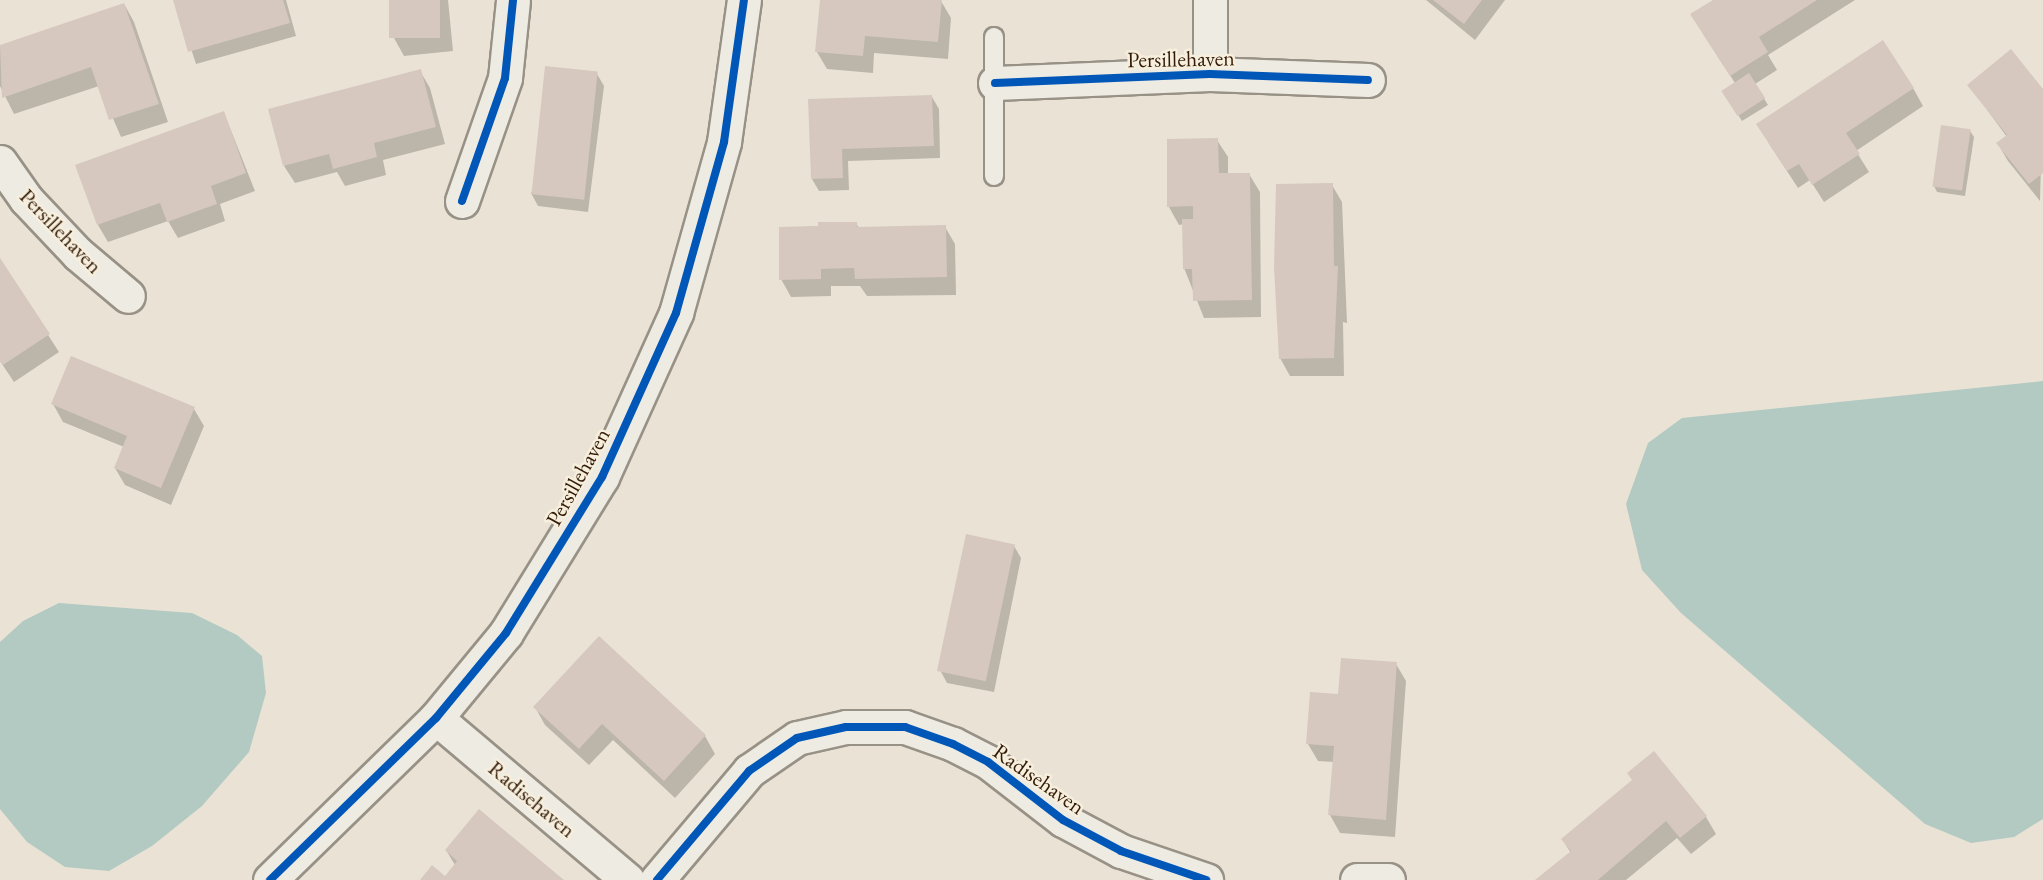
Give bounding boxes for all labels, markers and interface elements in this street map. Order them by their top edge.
street label: Persillehaven [1127,45,1235,73]
street label: Persillehaven [14,183,108,279]
street label: Persillehaven [540,424,616,530]
street label: Radisehaven [988,738,1090,820]
street label: Radisehaven [483,755,581,843]

